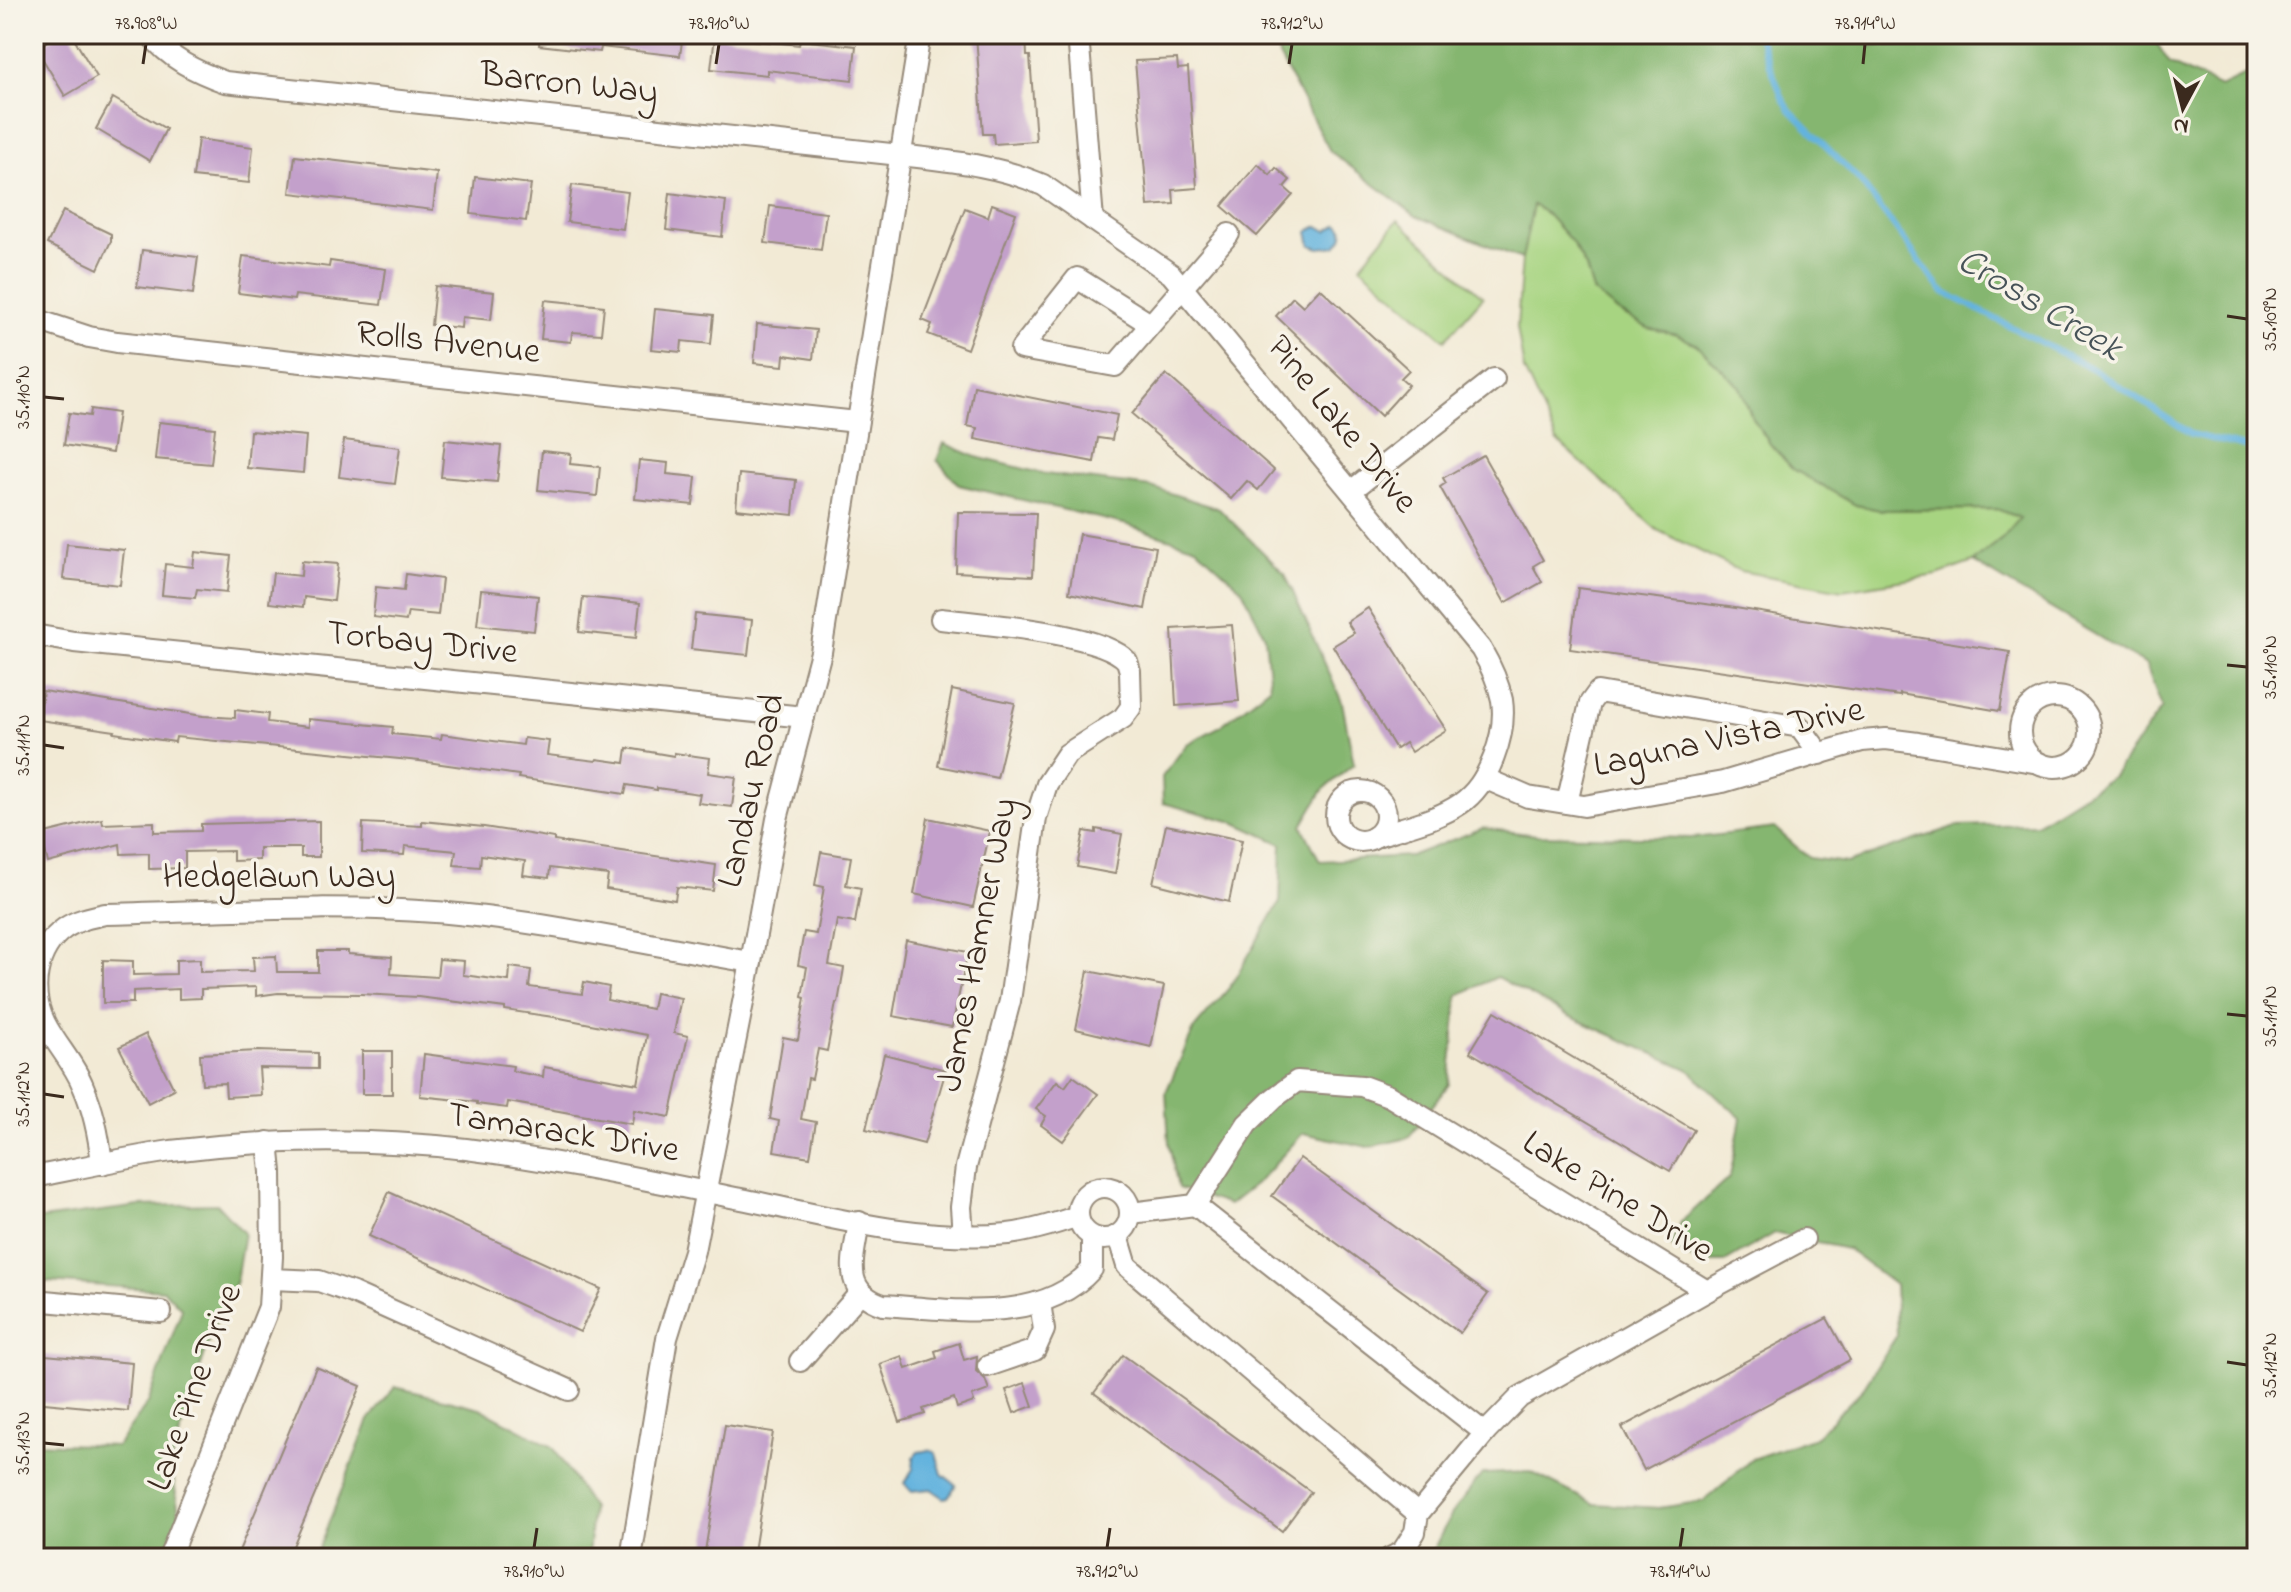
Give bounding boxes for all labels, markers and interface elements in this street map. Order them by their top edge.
text: 78.908°W [115,10,177,39]
text: 78.910°W [688,10,750,39]
text: 78.912°W [1261,10,1324,39]
text: 78.914°W [1834,10,1896,39]
street label: Barron Way [476,49,661,121]
north arrow [2143,68,2223,148]
text: N [2172,108,2190,142]
water label: Cross Creek [1946,235,2133,378]
text: 35.109°N [2257,287,2286,351]
street label: Rolls Avenue [353,308,543,380]
street label: Pine Lake Drive [1252,324,1430,527]
text: 35.110°N [10,365,39,429]
street label: Torbay Drive [324,608,521,680]
text: 35.110°N [2257,635,2286,699]
street label: Laguna Vista Drive [1589,684,1870,793]
street label: Landau Road [705,689,801,893]
text: 35.111°N [10,714,39,776]
street label: James Hamner Way [925,794,1033,1096]
street label: Hedgelawn Way [163,852,395,905]
text: 35.111°N [2257,985,2286,1047]
text: 35.112°N [10,1061,39,1127]
street label: Tamarack Drive [443,1090,684,1179]
street label: Lake Pine Drive [1511,1118,1724,1278]
street label: Lake Pine Drive [134,1276,258,1499]
text: 35.112°N [2257,1332,2286,1398]
text: 35.113°N [10,1411,39,1475]
text: 78.910°W [503,1558,565,1587]
text: 78.912°W [1076,1558,1139,1587]
text: 78.914°W [1649,1558,1711,1587]

